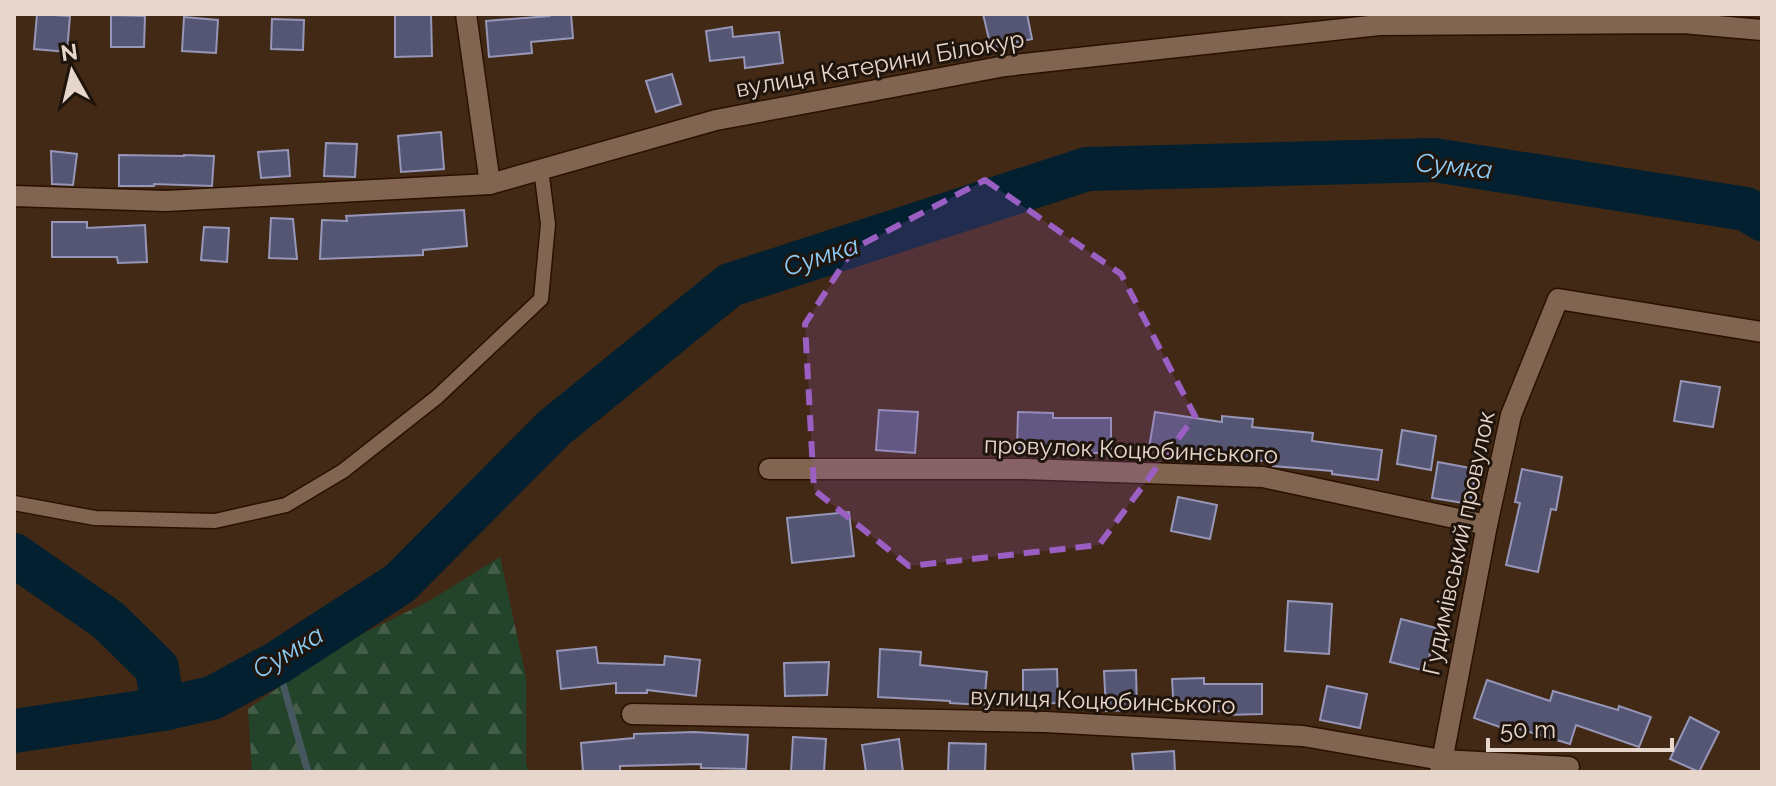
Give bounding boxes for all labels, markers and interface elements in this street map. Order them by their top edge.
street label: вулиця Катерини Білокур [733,24,1026,103]
north arrow [32,32,112,112]
text: N [59,38,79,66]
water label: Сумка [1414,147,1494,185]
water label: Сумка [780,230,862,282]
street label: Гудимівський провулок [1416,408,1501,678]
street label: провулок Коцюбинського [983,430,1279,469]
water label: Сумка [247,619,329,685]
street label: вулиця Коцюбинського [970,681,1236,720]
scale bar [1488,702,1672,752]
text: 50 m [1500,715,1556,744]

